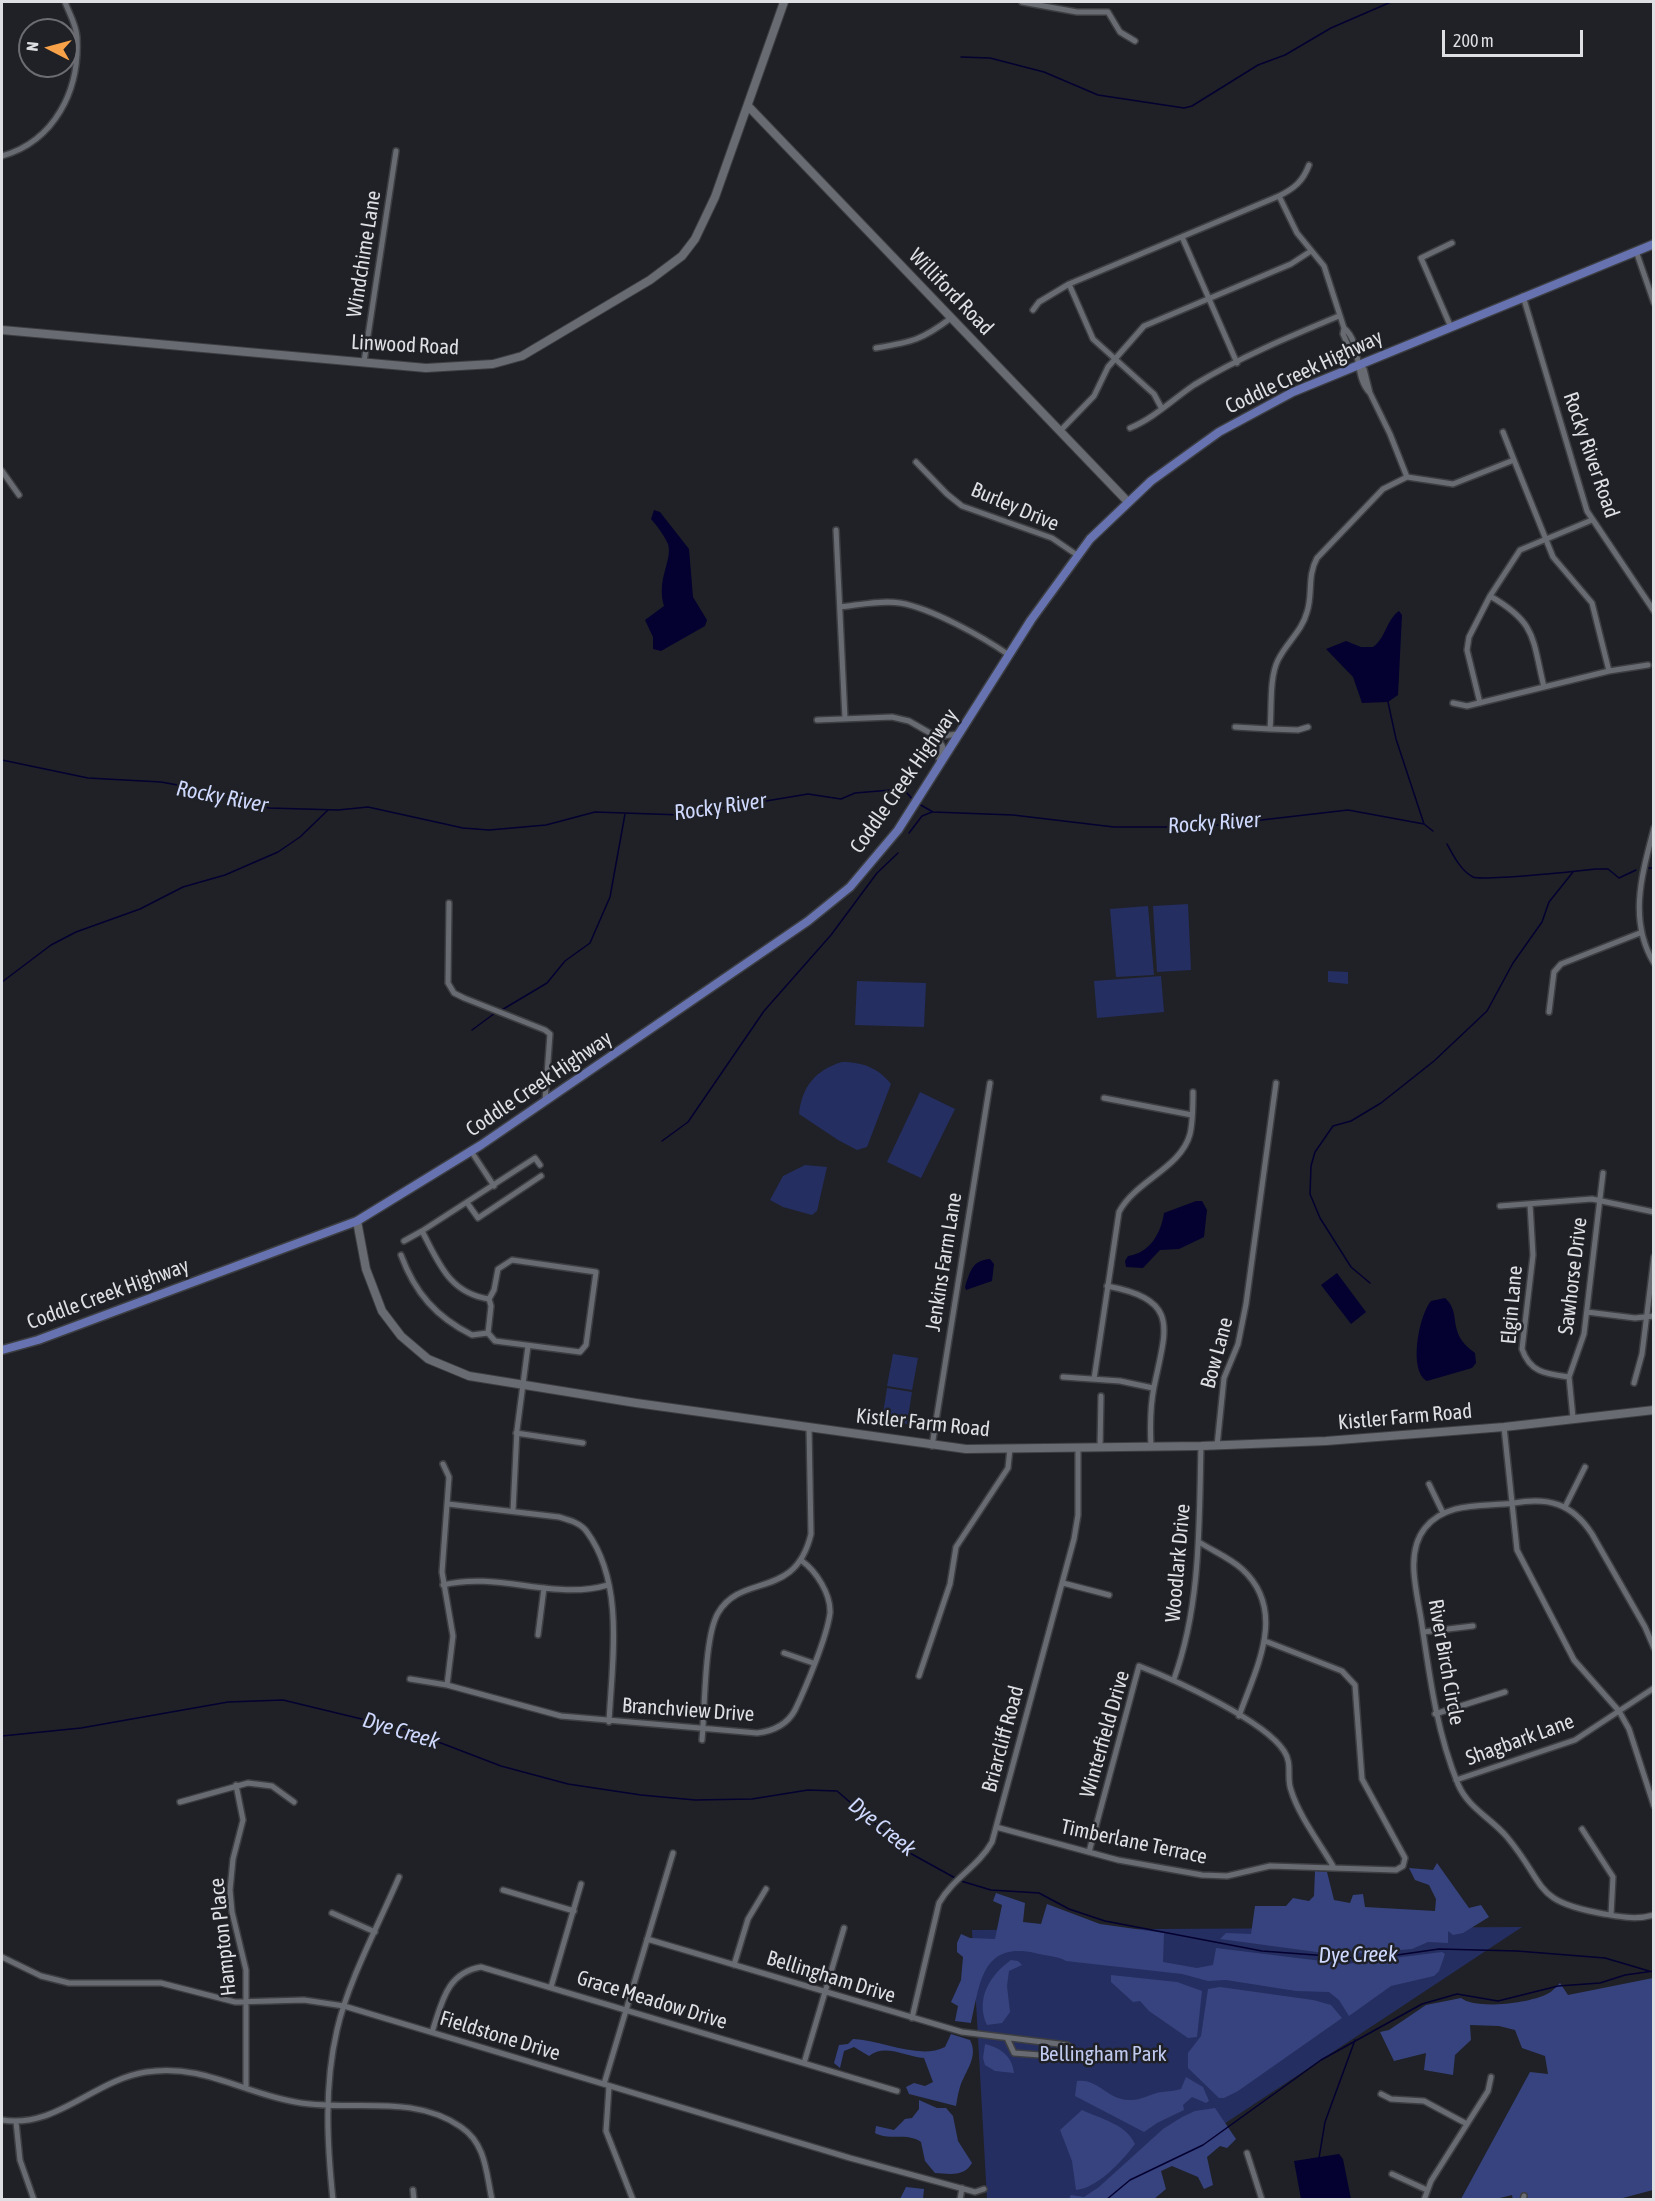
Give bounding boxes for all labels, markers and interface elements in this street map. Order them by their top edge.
north arrow [18,18,78,78]
scale bar [1445,18,1586,56]
text: 200 m [1453,30,1494,51]
text: N [23,41,42,52]
street label: Windchime Lane [342,189,386,319]
street label: Williford Road [903,243,999,341]
street label: Coddle Creek Highway [1221,325,1387,419]
street label: Linwood Road [350,330,460,360]
street label: Rocky River Road [1558,389,1624,521]
street label: Burley Drive [967,477,1063,537]
street label: Coddle Creek Highway [845,704,963,858]
water label: Rocky River [174,775,270,819]
water label: Rocky River [672,787,768,827]
water label: Rocky River [1167,807,1261,839]
street label: Coddle Creek Highway [461,1026,617,1142]
street label: Jenkins Farm Lane [921,1191,967,1333]
street label: Sawhorse Drive [1553,1216,1593,1336]
street label: Coddle Creek Highway [23,1253,193,1335]
street label: Elgin Lane [1496,1265,1528,1345]
street label: Bow Lane [1195,1315,1239,1391]
street label: Kistler Farm Road [1337,1399,1473,1435]
street label: Kistler Farm Road [855,1403,991,1443]
street label: Woodlark Drive [1160,1503,1196,1623]
street label: River Birch Circle [1423,1597,1469,1727]
street label: Winterfield Drive [1075,1668,1135,1800]
street label: Briarcliff Road [977,1683,1029,1795]
street label: Branchview Drive [621,1693,755,1727]
water label: Dye Creek [359,1707,443,1755]
street label: Shagbark Lane [1462,1709,1578,1771]
water label: Dye Creek [843,1792,921,1862]
street label: Timberlane Terrace [1059,1814,1209,1870]
street label: Hampton Place [204,1877,242,1997]
water label: Dye Creek [1318,1941,1398,1969]
street label: Bellingham Drive [764,1945,898,2009]
street label: Grace Meadow Drive [574,1965,730,2035]
street label: Fieldstone Drive [437,2006,563,2066]
park label: Bellingham Park [1039,2041,1167,2067]

